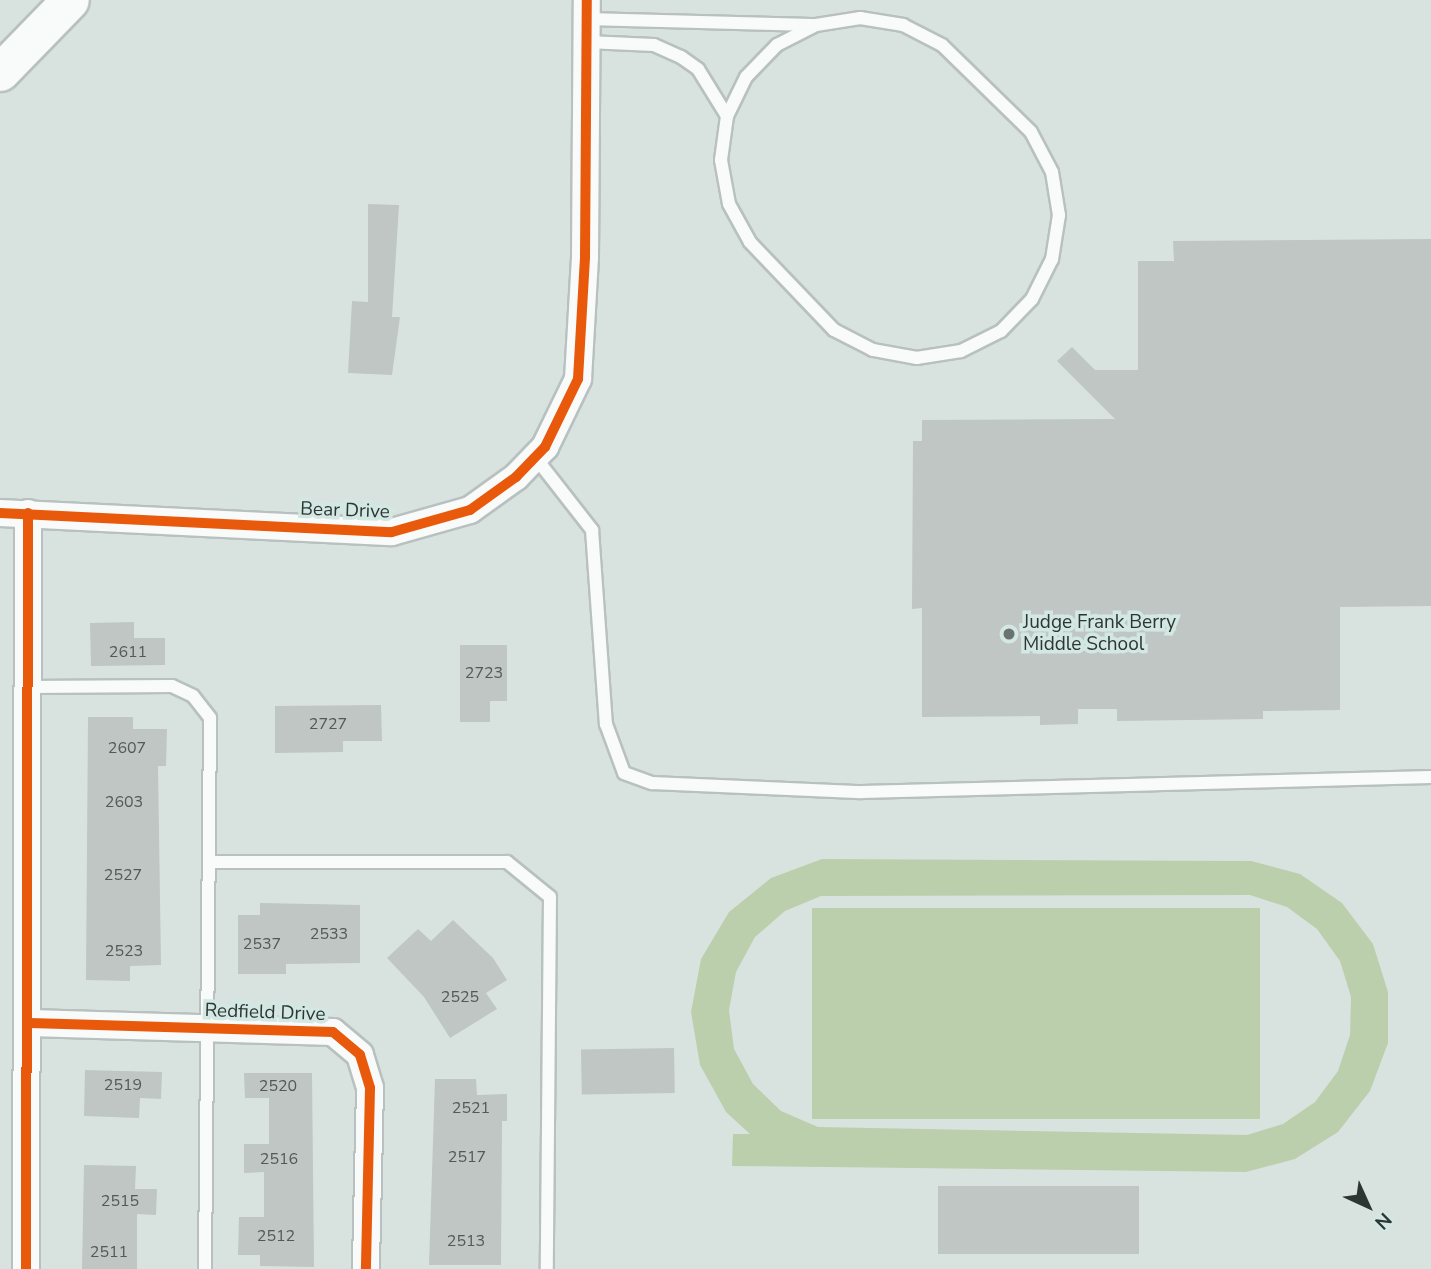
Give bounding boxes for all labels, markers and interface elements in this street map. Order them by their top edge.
street label: Bear Drive [300,498,390,524]
place label: Judge Frank Berry Middle School [1023,612,1176,656]
marker: Judge Frank Berry Middle School [1001,626,1017,642]
house number: 2611 [109,642,147,662]
house number: 2723 [465,663,503,683]
house number: 2727 [309,714,347,734]
house number: 2607 [108,738,146,758]
house number: 2603 [105,792,143,812]
house number: 2527 [104,865,142,885]
house number: 2533 [310,924,348,944]
house number: 2537 [243,934,281,954]
house number: 2523 [105,941,143,961]
house number: 2525 [441,987,479,1007]
street label: Redfield Drive [204,999,326,1027]
house number: 2519 [104,1075,142,1095]
house number: 2520 [259,1076,297,1096]
house number: 2521 [452,1098,490,1118]
house number: 2517 [448,1147,486,1167]
house number: 2516 [260,1149,298,1169]
north arrow [1333,1171,1403,1241]
house number: 2515 [101,1191,139,1211]
text: N [1369,1207,1397,1235]
house number: 2512 [257,1226,295,1246]
house number: 2513 [447,1231,485,1251]
house number: 2511 [90,1242,128,1262]

